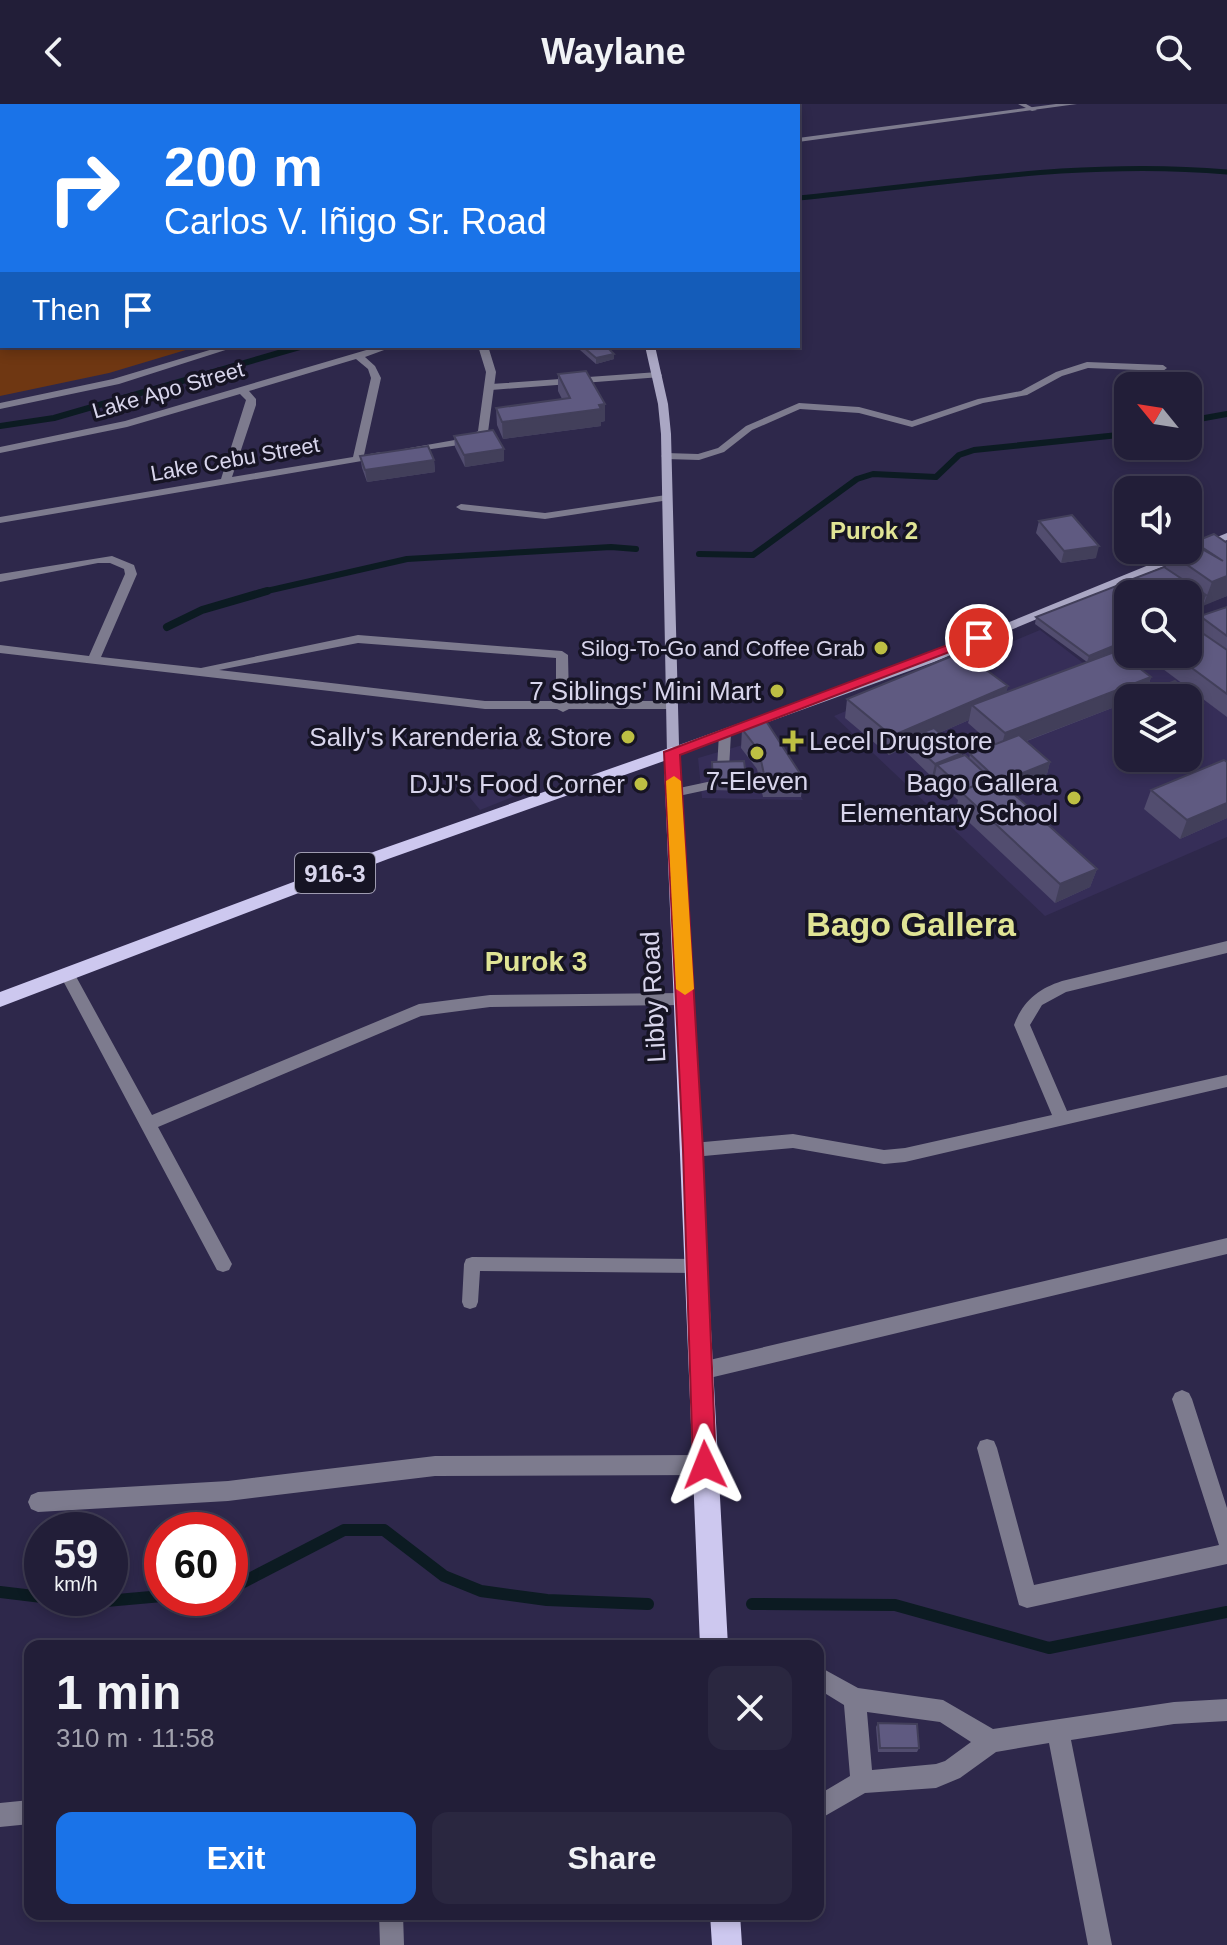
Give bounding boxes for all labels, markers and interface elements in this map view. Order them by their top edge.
icon: back [32,30,76,74]
icon: search [1151,30,1195,74]
text: Waylane [541,31,686,72]
text: 200 m [164,135,323,198]
icon: right [32,136,136,240]
text: Carlos V. Iñigo Sr. Road [164,201,547,242]
icon: arrive [116,288,160,332]
text: Then [32,293,100,326]
street label: Lake Apo Street [89,356,247,424]
north arrow [1114,372,1202,460]
map controls [1114,372,1202,772]
street label: Lake Cebu Street [149,432,321,486]
button: sound [1114,476,1202,564]
district label: Purok 2 [830,517,918,544]
button: search [1114,580,1202,668]
pin [945,604,1013,672]
icon: arrive [957,616,1001,660]
place label: Silog-To-Go and Coffee Grab [580,636,865,661]
marker: Silog-To-Go and Coffee Grab [872,639,890,657]
place label: 7 Siblings' Mini Mart [529,676,762,706]
marker: 7 Siblings' Mini Mart [768,682,786,700]
button: layers [1114,684,1202,772]
place label: Sally's Karenderia & Store [309,722,612,752]
place label: Lecel Drugstore [809,726,993,756]
marker: Sally's Karenderia & Store [619,728,637,746]
marker: Lecel Drugstore [784,732,802,750]
marker: 7-Eleven [748,744,766,762]
place label: 7-Eleven [706,766,808,796]
place label: Bago Gallera Elementary School [840,768,1059,828]
place label: DJJ's Food Corner [409,769,625,799]
marker: DJJ's Food Corner [632,775,650,793]
marker: Bago Gallera Elementary School [1065,789,1083,807]
road number: 916-3 [295,853,375,893]
district label: Bago Gallera [806,905,1017,943]
street label: Libby Road [635,931,671,1063]
district label: Purok 3 [485,946,587,977]
position arrow [663,1423,747,1507]
speed limit sign: 60 [144,1512,248,1616]
text: 59 [54,1532,98,1576]
text: km/h [54,1573,98,1595]
text: 1 min [56,1666,181,1719]
button: close [708,1666,792,1750]
text: 310 m · 11:58 [56,1723,215,1753]
button: Exit [56,1812,416,1904]
button: Share [432,1812,792,1904]

